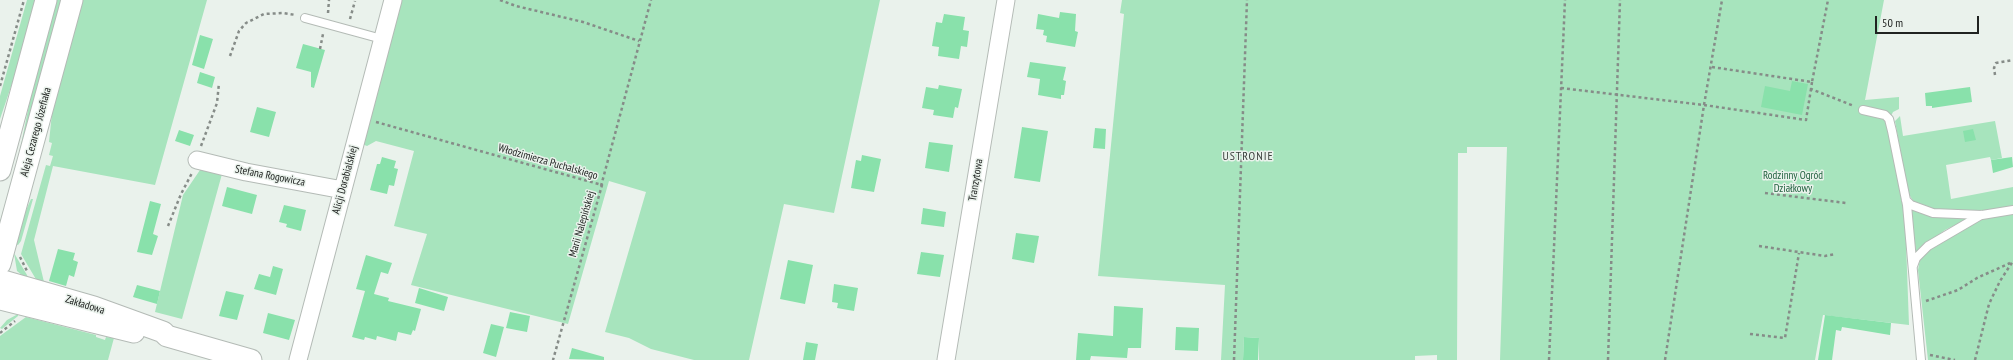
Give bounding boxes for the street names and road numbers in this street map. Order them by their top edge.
street label: Aleja Cezarego Józefiaka [18,86,54,178]
street label: Włodzimierza Puchalskiego [497,141,599,183]
street label: Alicji Dorabialskiej [330,144,360,216]
street label: Tranzytowa [966,158,986,202]
street label: Stefana Rogowicza [234,163,306,189]
street label: Marii Nalepińskiej [566,189,598,259]
street label: Zakładowa [64,293,106,317]

